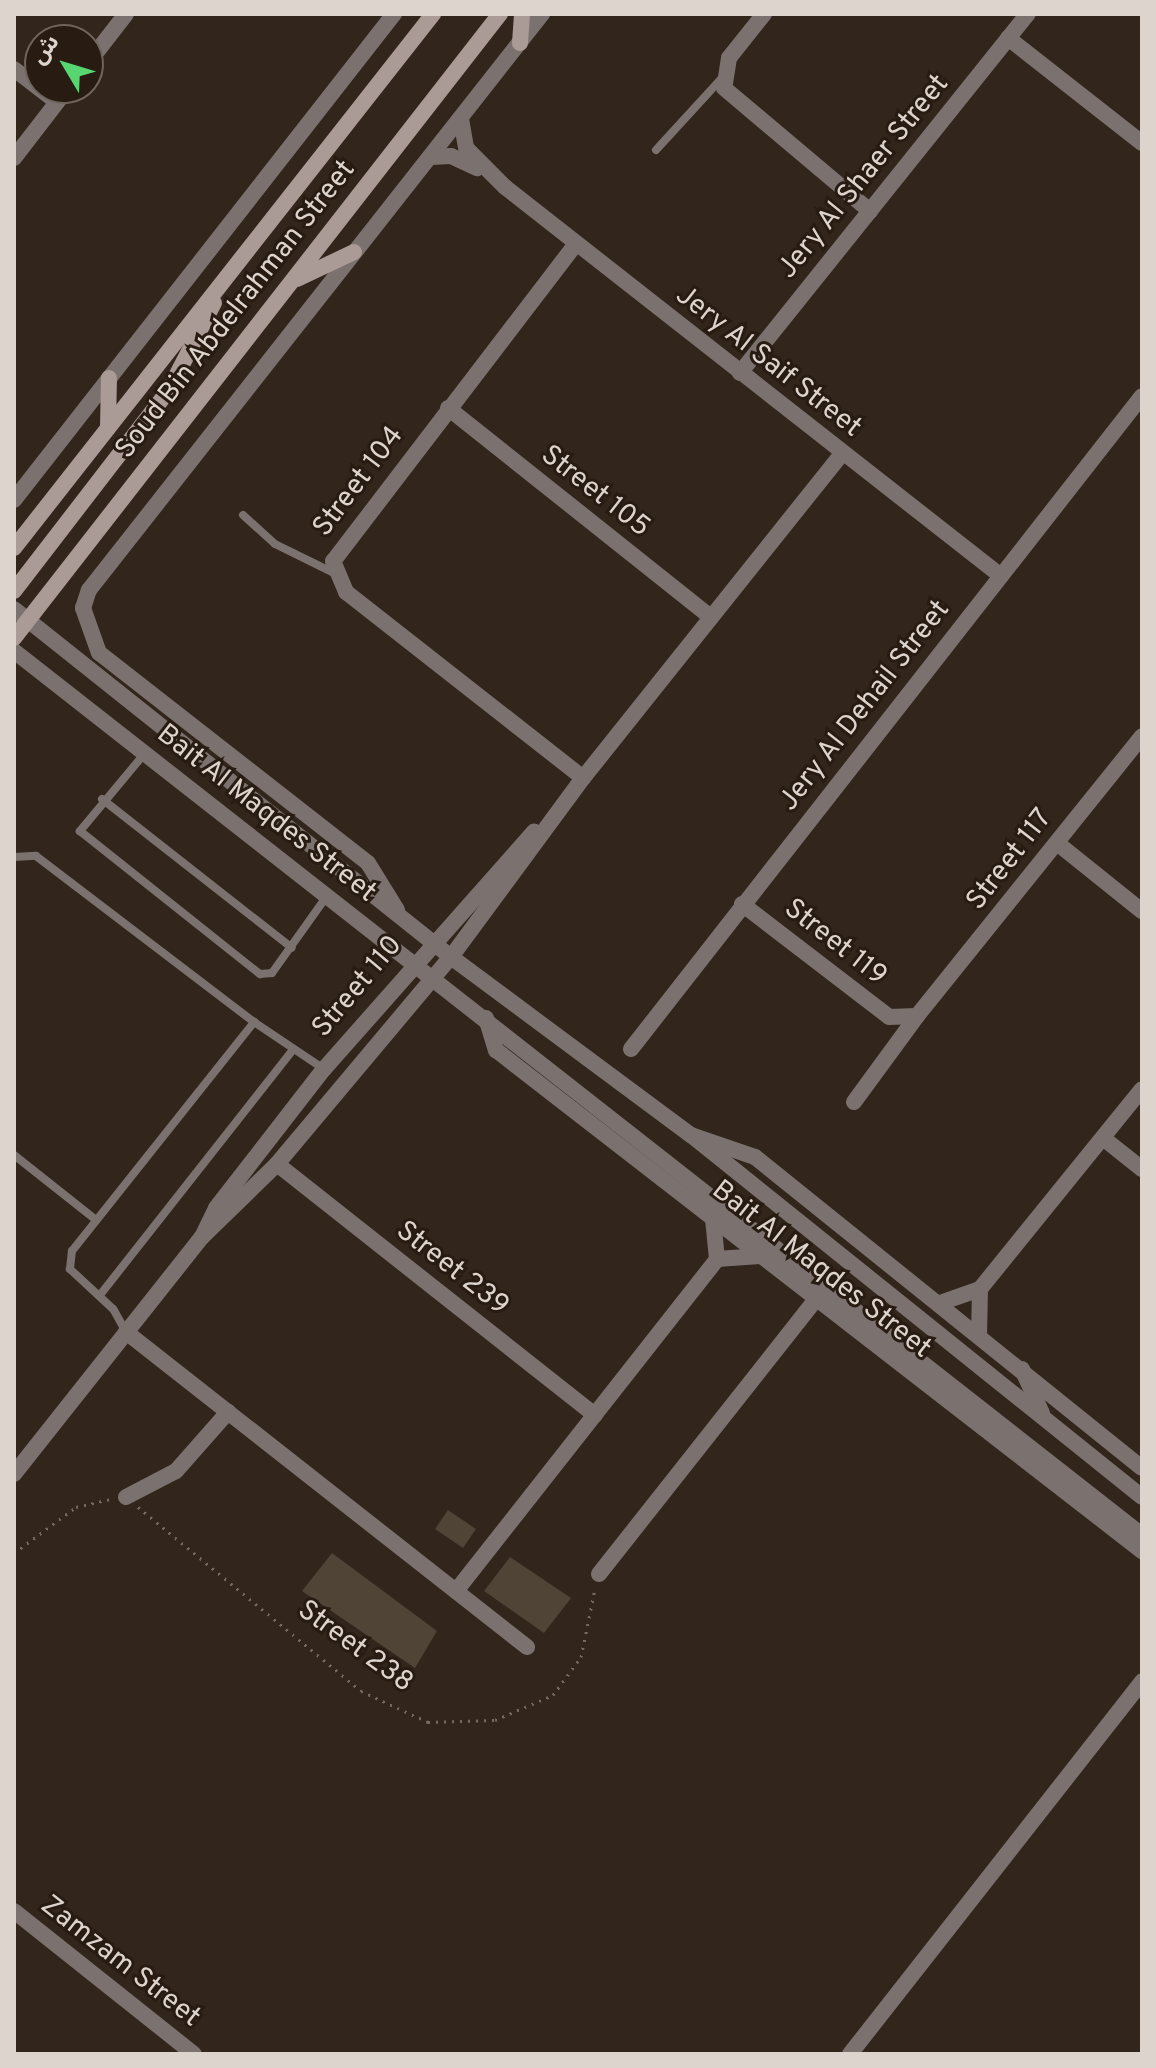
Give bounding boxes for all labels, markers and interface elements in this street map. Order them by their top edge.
north arrow [24,24,104,104]
text: ش [26,30,66,70]
street label: Jery Al Shaer Street [771,68,957,286]
street label: Soud Bin Abdelrahman Street [109,154,363,466]
street label: Jery Al Saif Street [668,279,868,445]
street label: Street 104 [307,420,411,544]
street label: Street 105 [534,439,656,545]
street label: Jery Al Dehail Street [772,594,958,818]
street label: Bait Al Maqdes Street [149,718,383,910]
street label: Street 117 [960,803,1060,917]
street label: Street 119 [777,892,893,994]
street label: Street 110 [306,929,410,1045]
street label: Bait Al Maqdes Street [704,1174,938,1366]
street label: Street 239 [389,1215,515,1323]
street label: Street 238 [291,1594,419,1700]
street label: Zamzam Street [33,1889,207,2035]

